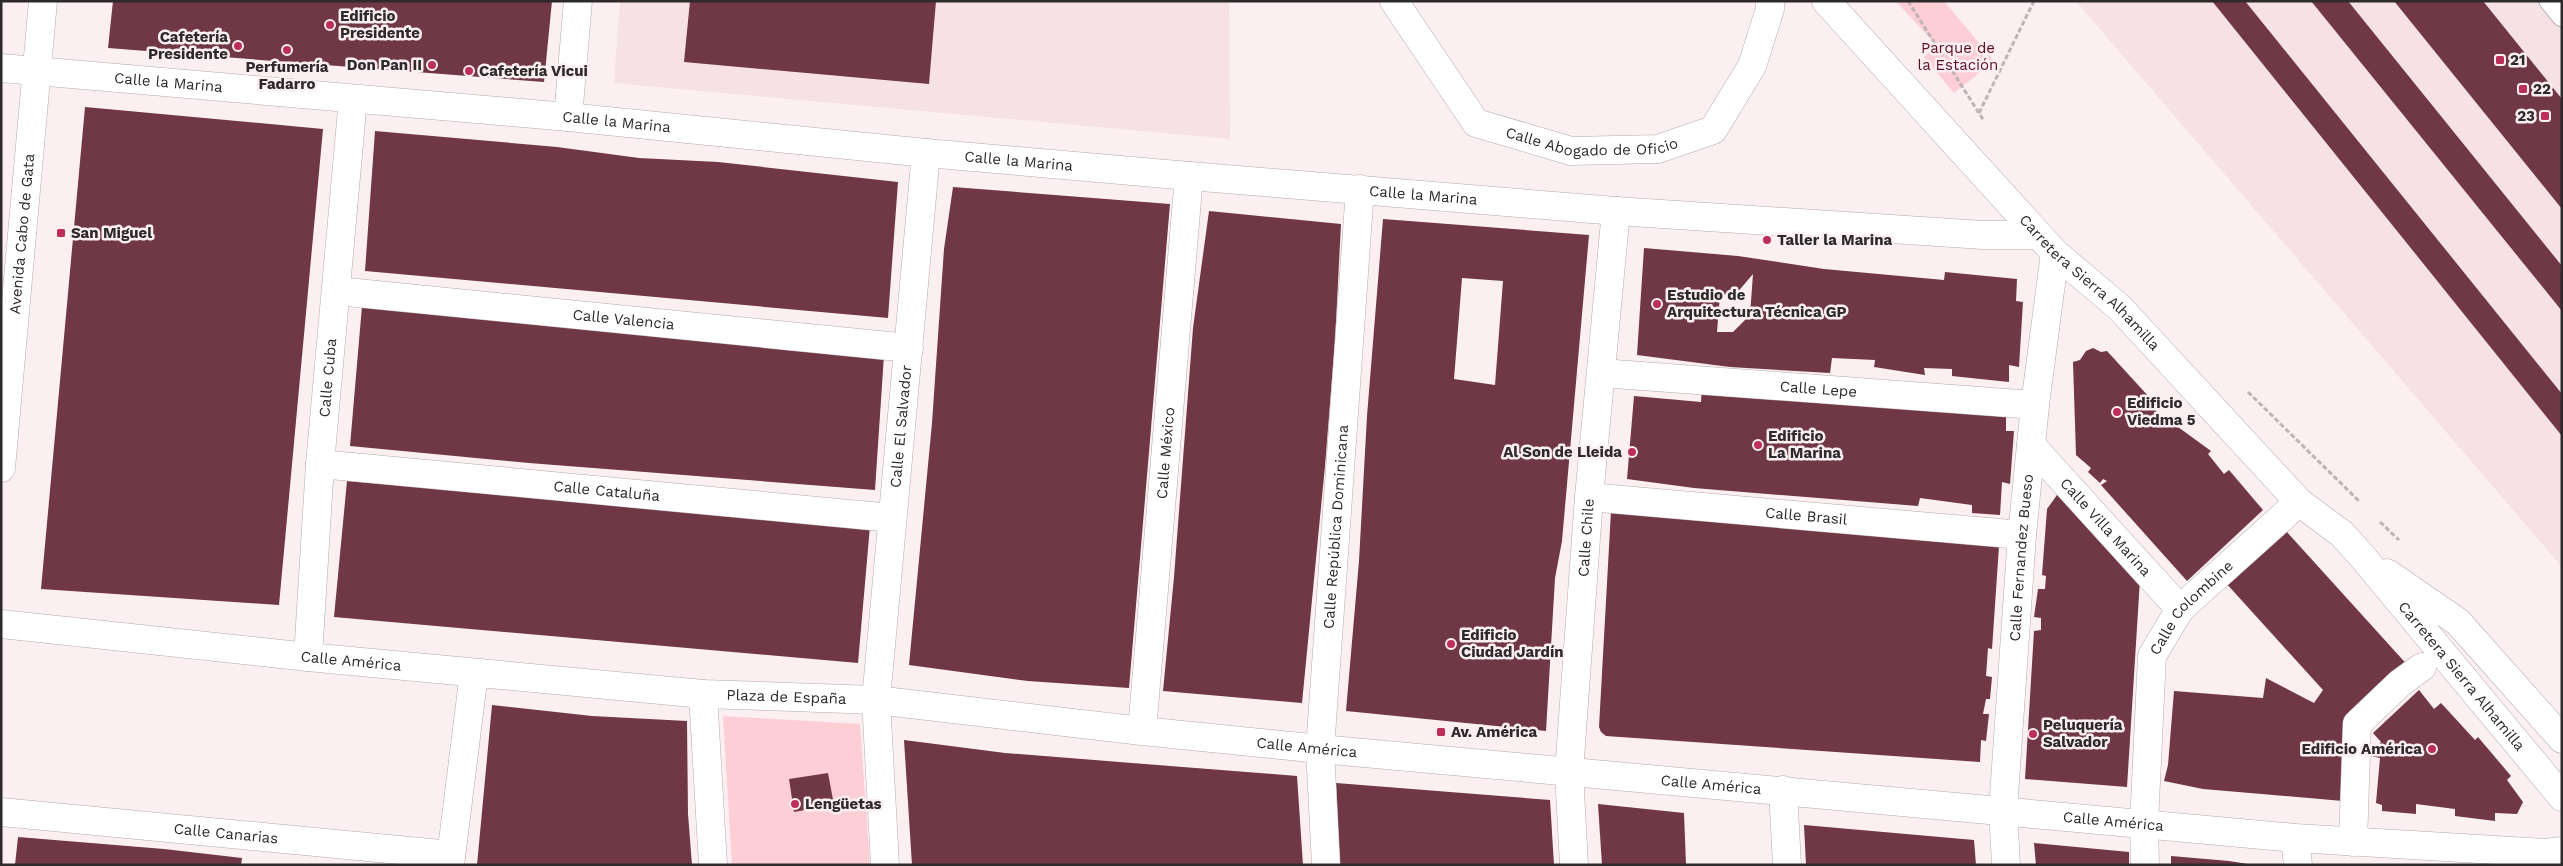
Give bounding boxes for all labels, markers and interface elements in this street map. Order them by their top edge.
place label: Edificio Presidente [340,7,420,42]
marker: Edificio Presidente [324,19,336,31]
place label: Cafetería Presidente [148,28,228,63]
park label: Parque de la Estación [1918,39,1998,74]
marker: Cafetería Presidente [232,40,244,52]
marker: Perfumería Fadarro [281,44,293,56]
place label: 21 [2510,51,2525,69]
marker: 21 [2494,54,2506,66]
place label: Don Pan II [347,56,422,74]
place label: Perfumería Fadarro [246,58,329,93]
marker: Don Pan II [426,59,438,71]
place label: Cafetería Vicui [479,62,588,80]
marker: Cafetería Vicui [463,65,475,77]
street label: Calle la Marina [113,69,224,96]
place label: 22 [2533,80,2551,98]
marker: 22 [2517,83,2529,95]
place label: 23 [2517,107,2535,125]
street label: Calle la Marina [562,108,672,136]
marker: 23 [2539,110,2551,122]
street label: Calle Abogado de Oficio [1504,123,1680,160]
street label: Calle la Marina [964,147,1074,175]
street label: Avenida Cabo de Gata [6,152,38,315]
street label: Calle la Marina [1368,182,1479,209]
street label: Carretera Sierra Alhamilla [2016,211,2164,355]
place label: San Miguel [71,224,152,242]
marker: San Miguel [55,227,67,239]
place label: Taller la Marina [1777,231,1892,249]
marker: Taller la Marina [1761,234,1773,246]
place label: Estudio de Arquitectura Técnica GP [1667,286,1847,321]
marker: Estudio de Arquitectura Técnica GP [1651,298,1663,310]
street label: Calle Valencia [572,306,676,334]
street label: Calle Cuba [315,337,340,418]
street label: Calle El Salvador [886,364,916,489]
street label: Calle Lepe [1779,377,1858,401]
place label: Edificio Viedma 5 [2127,394,2196,429]
street label: Calle México [1153,406,1178,500]
marker: Edificio Viedma 5 [2111,406,2123,418]
street label: Calle República Dominicana [1320,424,1352,629]
place label: Edificio La Marina [1768,427,1841,462]
marker: Edificio La Marina [1752,439,1764,451]
place label: Al Son de Lleida [1503,443,1622,461]
marker: Al Son de Lleida [1626,446,1638,458]
street label: Calle Fernandez Bueso [2006,473,2037,642]
street label: Calle Villa Marina [2056,474,2155,580]
street label: Calle Cataluña [553,477,661,505]
street label: Calle Chile [1574,498,1598,578]
street label: Calle Brasil [1764,503,1848,529]
street label: Calle Colombine [2146,557,2237,658]
street label: Carretera Sierra Alhamilla [2394,598,2529,755]
place label: Edificio Ciudad Jardín [1461,626,1564,661]
marker: Edificio Ciudad Jardín [1445,638,1457,650]
street label: Calle América [300,647,403,675]
street label: Plaza de España [726,686,847,708]
place label: Peluquería Salvador [2043,716,2123,751]
place label: Av. América [1451,723,1537,741]
marker: Av. América [1435,726,1447,738]
marker: Peluquería Salvador [2027,728,2039,740]
street label: Calle América [1256,734,1358,761]
place label: Edificio América [2302,740,2422,758]
marker: Edificio América [2426,743,2438,755]
street label: Calle América [1660,771,1763,798]
place label: Lengüetas [805,795,882,813]
marker: Lengüetas [789,798,801,810]
street label: Calle América [2062,808,2165,835]
street label: Calle Canarias [173,820,279,847]

